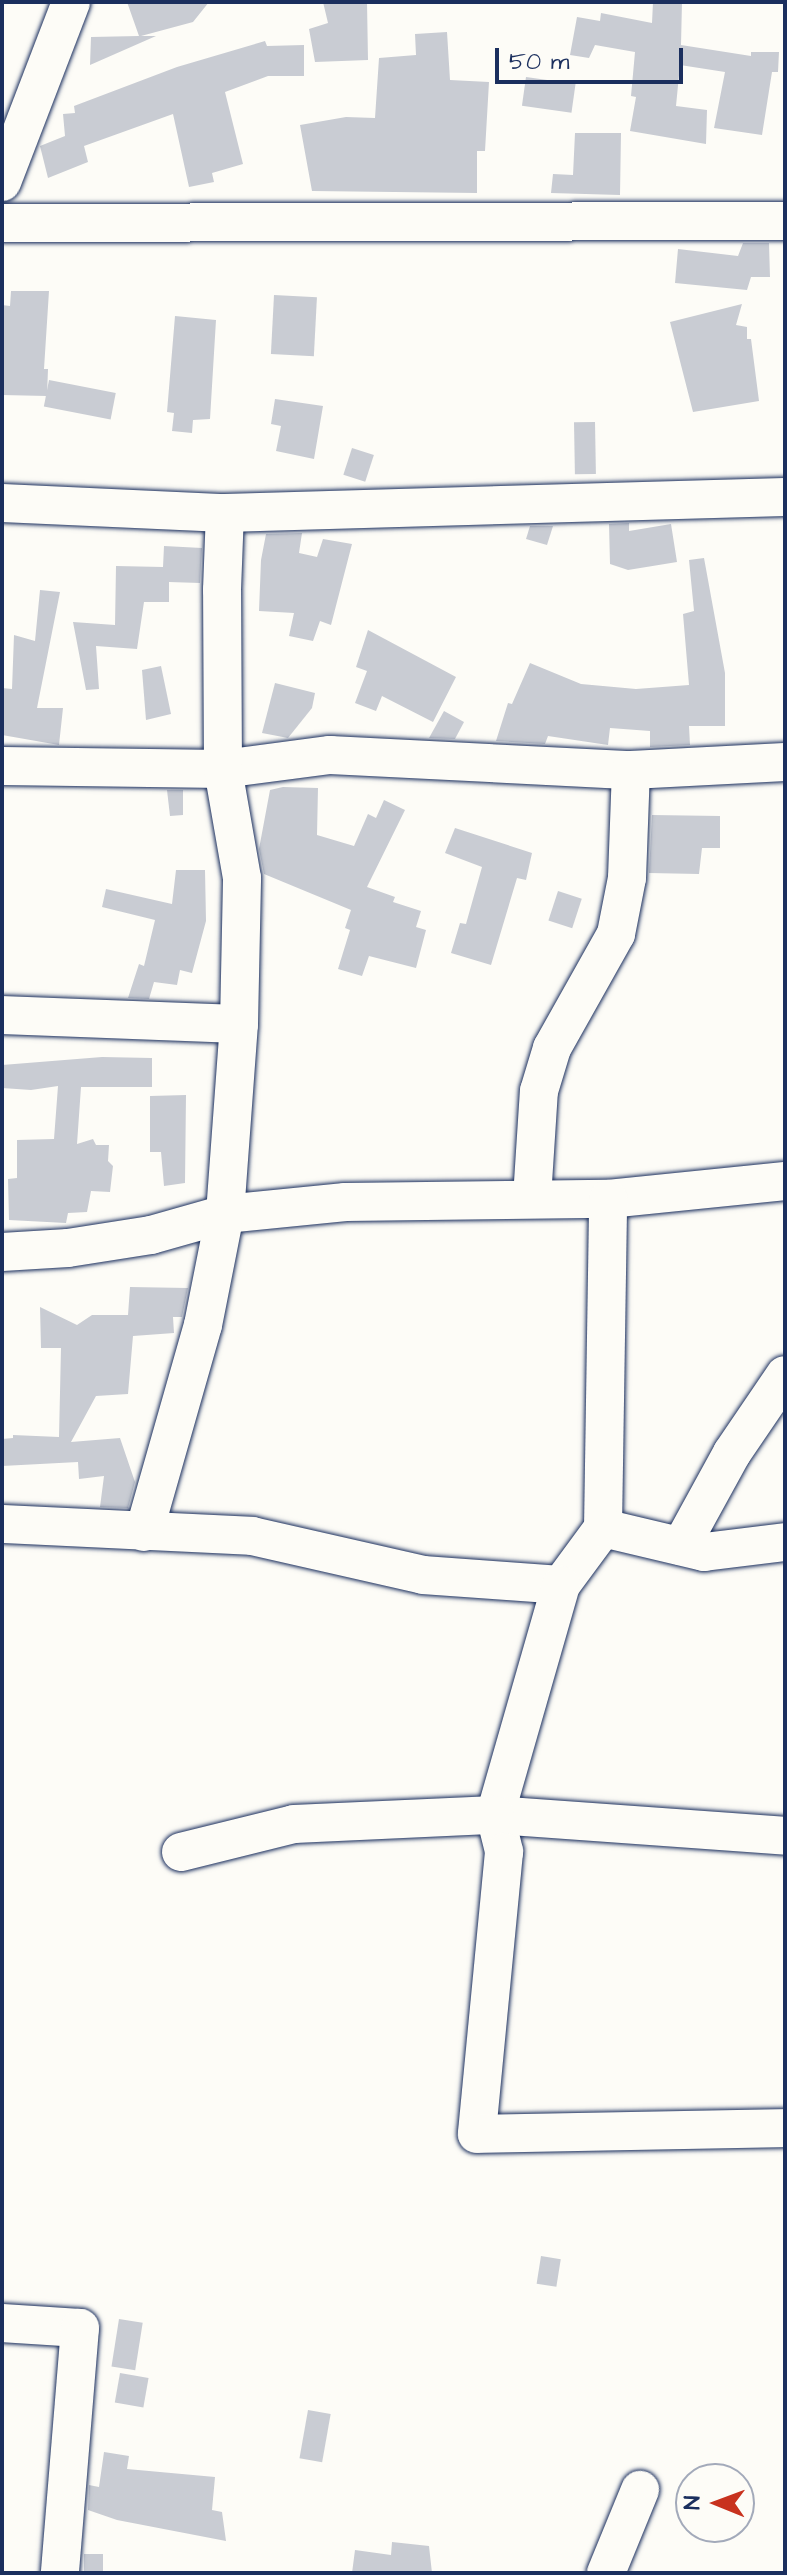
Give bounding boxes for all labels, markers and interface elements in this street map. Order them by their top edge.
scale bar [499,32,687,82]
text: 50 m [509,45,569,79]
north arrow [675,2463,755,2543]
text: N [677,2495,708,2510]

